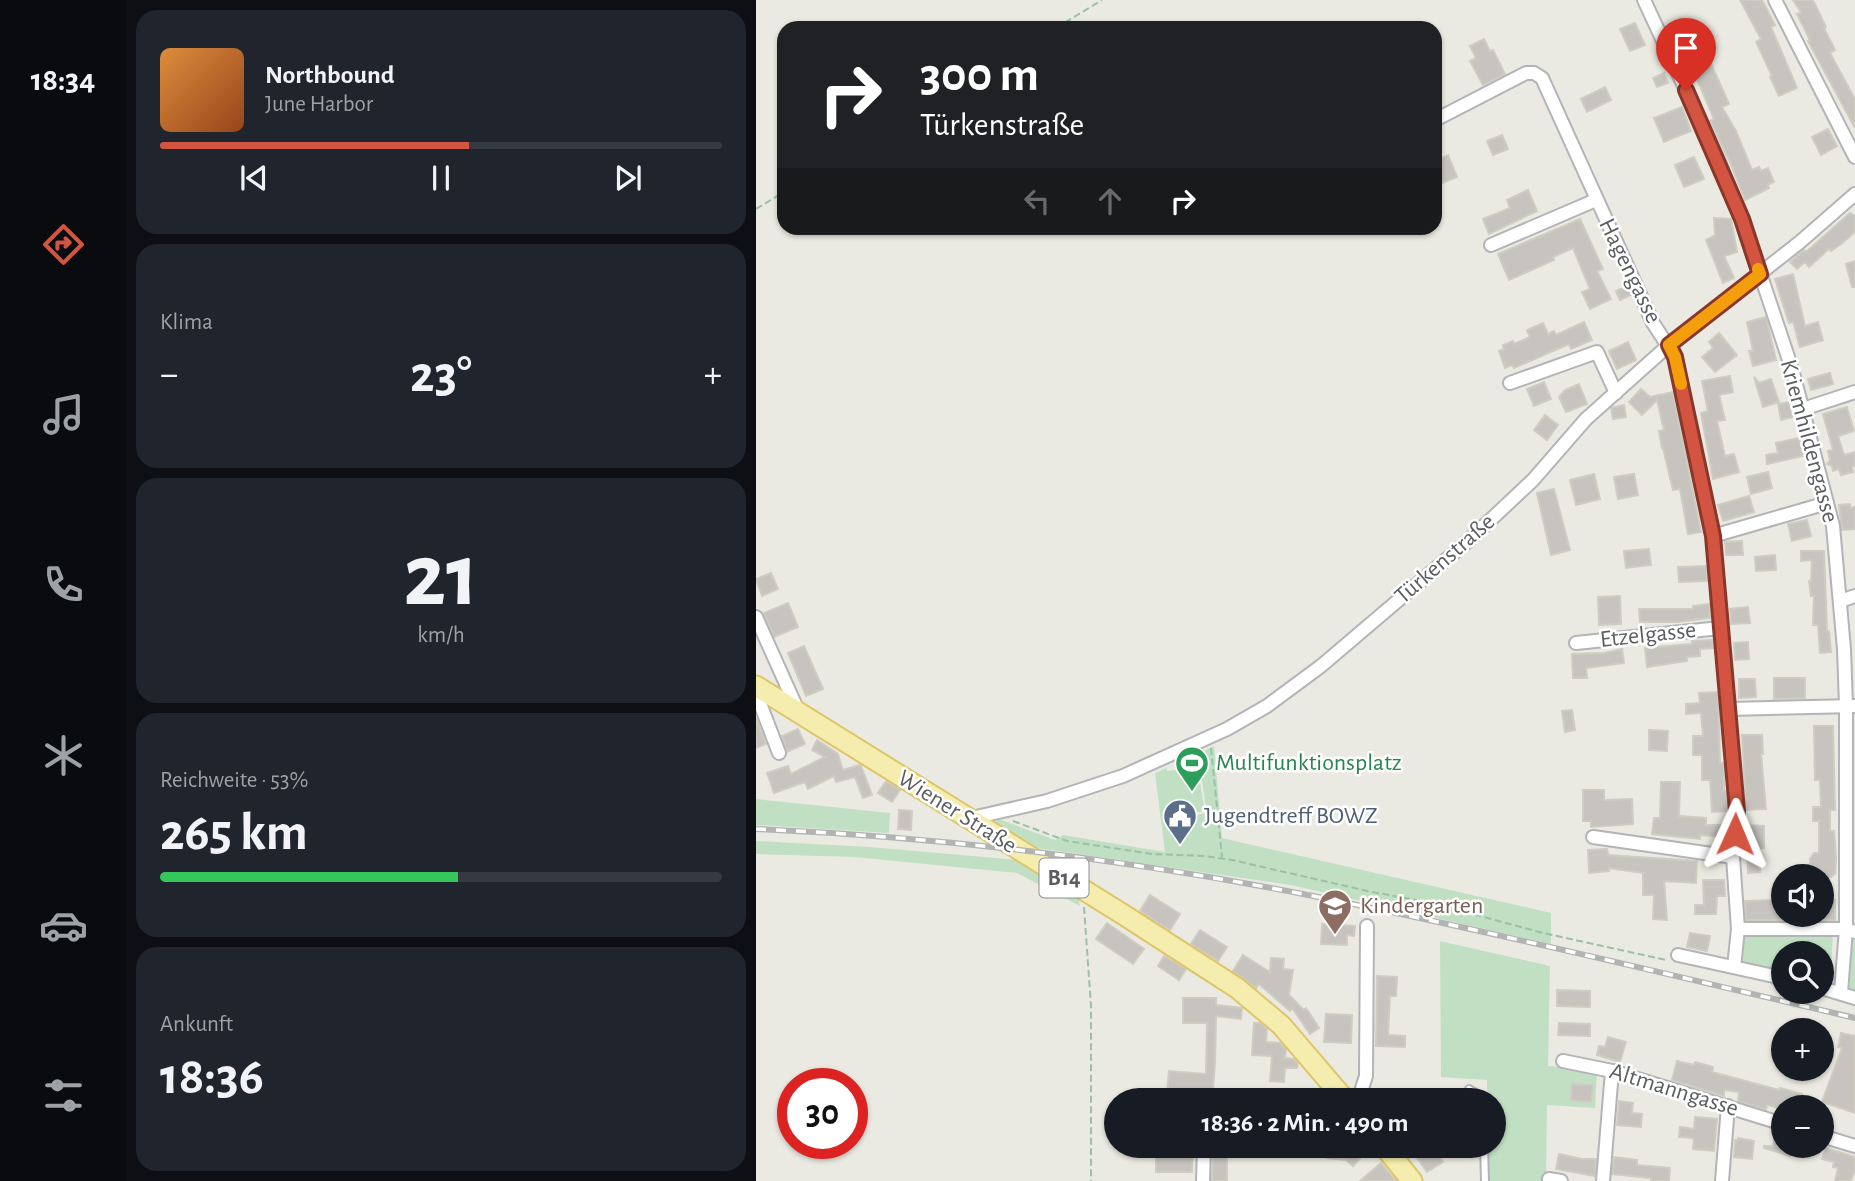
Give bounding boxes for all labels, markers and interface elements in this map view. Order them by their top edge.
pin [1656,18,1716,90]
icon: arrive [1667,29,1705,67]
icon: right [805,49,896,140]
text: 300 m [920,51,1039,100]
text: Northbound [265,62,394,88]
text: 18:34 [31,64,95,96]
text: June Harbor [265,93,373,116]
text: Türkenstraße [920,109,1084,141]
icon: previous [235,159,273,197]
icon: pause [422,159,460,197]
icon: next [609,159,647,197]
icon: left [1018,182,1056,220]
icon: ahead [1091,182,1129,220]
icon: right [1164,182,1202,220]
street label: Hagengasse [1594,215,1666,327]
icon: directions [39,220,88,269]
text: Klima [160,311,213,334]
text: 23° [410,349,472,401]
text: − [160,356,178,394]
text: + [704,356,722,394]
street label: Kriemhildengasse [1776,357,1842,525]
icon: music [39,390,88,439]
street label: Türkenstraße [1391,510,1499,608]
text: 21 [403,531,479,622]
icon: phone [39,560,88,609]
street label: Etzelgasse [1599,618,1697,652]
text: km/h [417,624,465,647]
icon: climate [39,731,88,780]
sports icon: Multifunktionsplatz [1173,744,1211,793]
place label: Multifunktionsplatz [1216,751,1402,775]
street label: Wiener Straße [893,766,1021,858]
text: Reichweite · 53% [160,769,308,792]
public building icon: Jugendtreff BOWZ [1161,797,1199,846]
position arrow [1698,797,1772,871]
place label: Jugendtreff BOWZ [1204,804,1378,828]
text: 265 km [160,807,308,859]
road number: B14 [1040,858,1088,898]
map controls [1771,864,1834,1158]
button: sound [1771,864,1834,927]
school or university icon: Kindergarten [1316,887,1354,936]
place label: Kindergarten [1360,894,1483,918]
icon: car [39,901,88,950]
button: search [1771,941,1834,1004]
text: Ankunft [160,1013,233,1036]
button: + [1771,1018,1834,1081]
text: 18:36 [160,1051,264,1103]
street label: Altmanngasse [1607,1059,1741,1121]
speed limit sign: 30 [777,1068,868,1159]
icon: filters [39,1071,88,1120]
button: − [1771,1095,1834,1158]
text: 18:36 · 2 Min. · 490 m [1202,1110,1409,1136]

